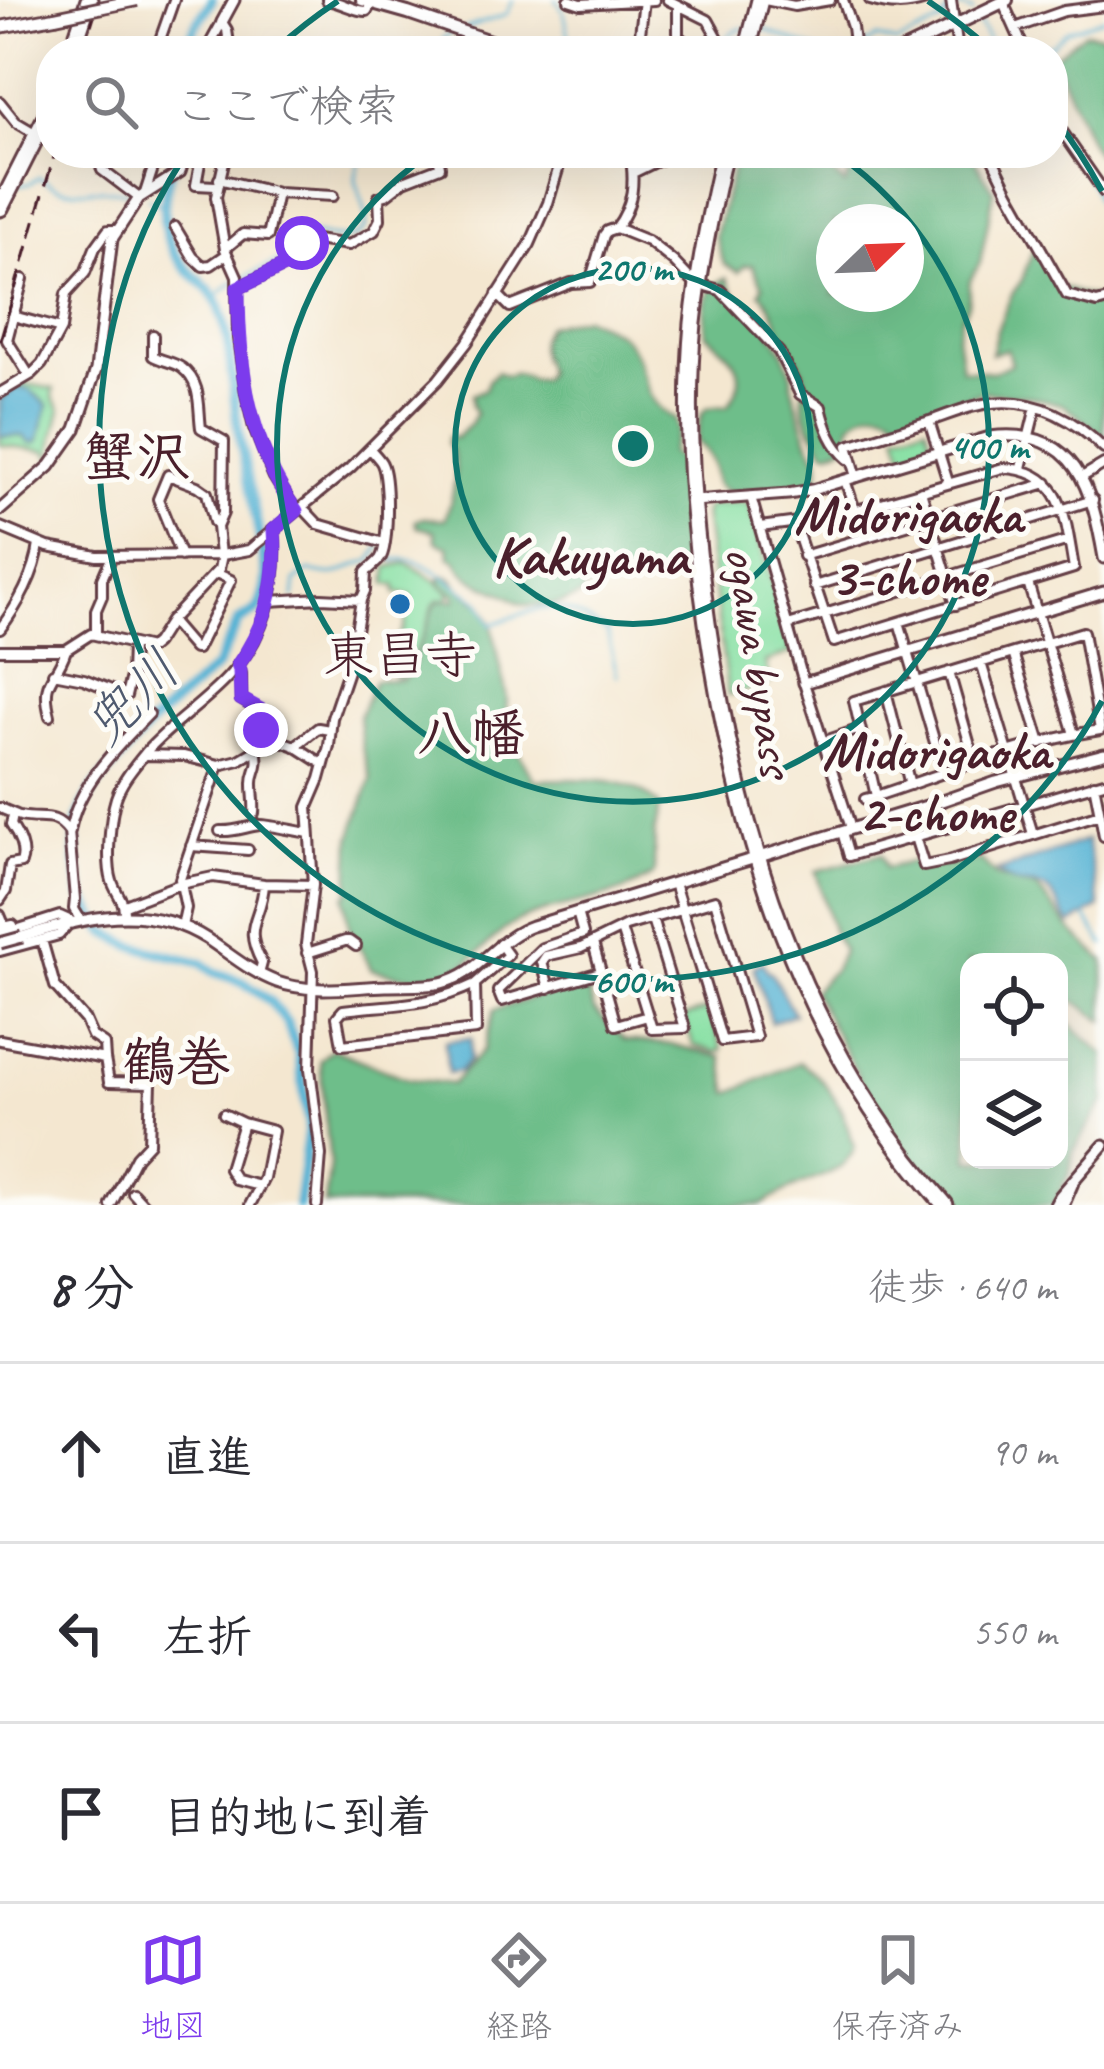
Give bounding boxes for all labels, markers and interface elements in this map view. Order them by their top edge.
search box [36,36,1068,168]
icon: search [78,69,144,135]
text: ここで検索 [174,78,399,135]
north arrow [816,204,924,312]
route start [275,216,329,270]
text: 200 m [594,246,675,292]
district label: 蟹沢 [82,423,190,491]
text: 400 m [950,424,1031,470]
centre of rings [612,425,654,467]
district label: Midorigaoka 3-chome [794,481,1026,611]
district label: Kakuyama [492,520,692,592]
street label: ogawa bypass [710,542,810,785]
marker: 東昌寺 [387,591,413,617]
place label: 東昌寺 [323,623,477,687]
water label: 兜川 [69,635,194,760]
district label: 八幡 [417,700,525,768]
route end [234,703,288,757]
district label: Midorigaoka 2-chome [822,717,1054,847]
map controls [960,953,1068,1169]
button: locate [960,953,1068,1061]
text: 600 m [594,958,676,1004]
district label: 鶴巻 [122,1028,230,1096]
button: layers [960,1061,1068,1169]
text: 8 分 [48,1256,134,1320]
text: 徒歩 · 640 m [868,1263,1056,1312]
icon: ahead [48,1420,114,1486]
text: 90 m [990,1428,1056,1477]
text: 直進 [162,1429,252,1486]
icon: left [48,1600,114,1666]
text: 550 m [972,1608,1056,1657]
text: 左折 [162,1609,252,1666]
icon: arrive [48,1780,114,1846]
text: 目的地に到着 [162,1789,432,1846]
tab: 地図 [140,1927,206,2047]
tab: 経路 [486,1927,552,2047]
tab: 保存済み [832,1927,964,2047]

